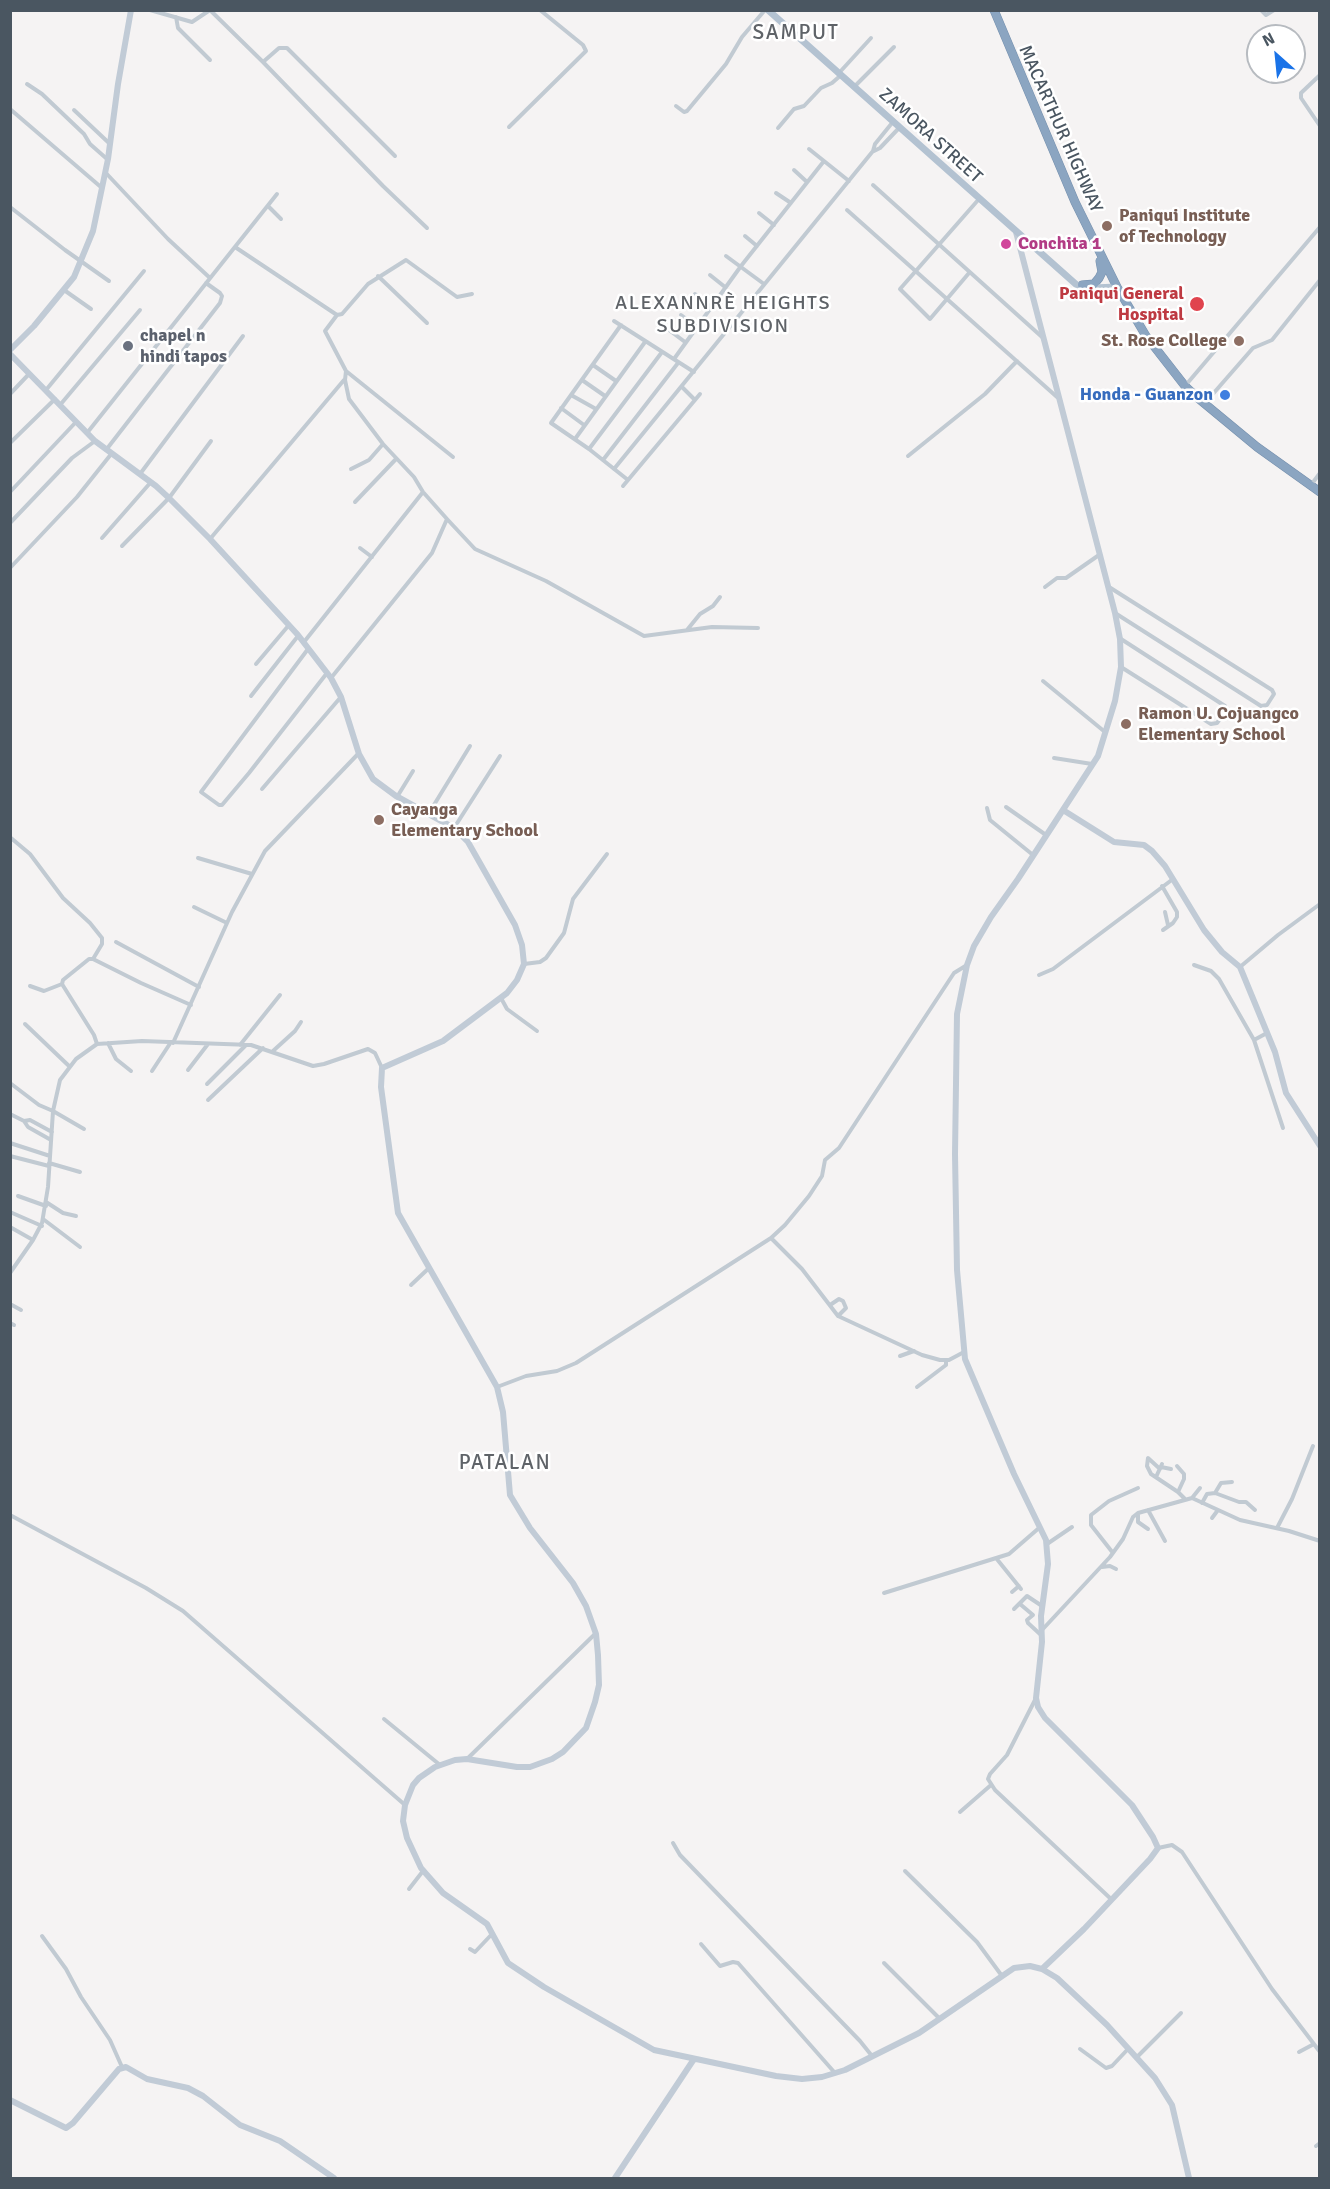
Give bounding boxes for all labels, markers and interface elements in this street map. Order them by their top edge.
district label: SAMPUT [753,20,839,46]
north arrow [1246,24,1306,84]
text: N [1259,28,1278,51]
street label: MACARTHUR HIGHWAY [1013,42,1107,216]
street label: ZAMORA STREET [874,84,986,188]
place label: Paniqui Institute of Technology [1119,205,1250,248]
marker: Paniqui Institute of Technology [1100,219,1114,233]
place label: Conchita 1 [1018,233,1101,255]
marker: Conchita 1 [999,237,1013,251]
place label: Paniqui General Hospital [1059,283,1184,326]
district label: ALEXANNRÈ HEIGHTS SUBDIVISION [615,292,831,339]
marker: Paniqui General Hospital [1188,295,1206,313]
place label: chapel n hindi tapos [140,325,227,368]
place label: St. Rose College [1101,330,1227,352]
marker: St. Rose College [1232,334,1246,348]
marker: chapel n hindi tapos [121,339,135,353]
place label: Honda - Guanzon [1080,384,1213,406]
marker: Honda - Guanzon [1218,388,1232,402]
place label: Ramon U. Cojuangco Elementary School [1138,703,1299,746]
marker: Ramon U. Cojuangco Elementary School [1119,717,1133,731]
place label: Cayanga Elementary School [391,799,538,842]
marker: Cayanga Elementary School [372,813,386,827]
district label: PATALAN [459,1450,551,1476]

